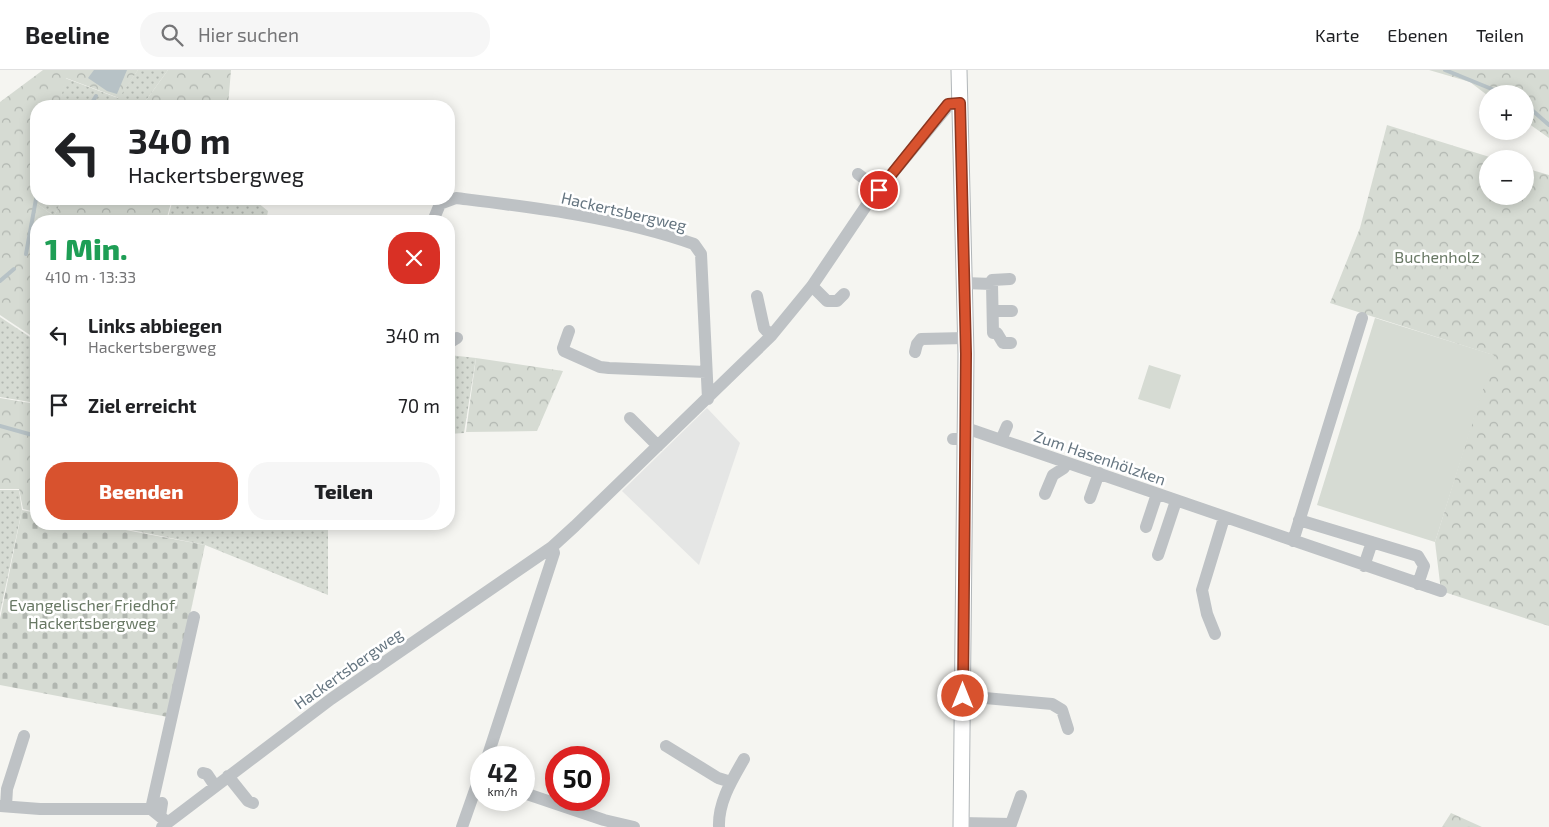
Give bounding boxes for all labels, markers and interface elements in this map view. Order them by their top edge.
search box [140,12,490,57]
text: Beeline [25,20,110,49]
icon: search [158,21,186,49]
text: Hier suchen [198,23,299,46]
text: Karte [1315,24,1359,46]
text: Ebenen [1387,24,1448,46]
text: Teilen [1476,24,1524,46]
map controls [1479,85,1534,205]
button: + [1479,85,1534,140]
text: 340 m [128,119,231,161]
icon: left [45,120,110,185]
button: − [1479,150,1534,205]
text: Hackertsbergweg [128,161,304,187]
pin [858,169,900,211]
icon: arrive [865,176,893,204]
street label: Hackertsbergweg [559,187,689,235]
text: 1 Min. [45,230,128,266]
button: close [388,232,440,284]
park label: Buchenholz [1394,247,1480,266]
text: 410 m · 13:33 [45,267,136,286]
text: Links abbiegen [88,314,222,337]
icon: left [45,321,73,349]
text: 340 m [385,324,440,347]
text: Hackertsbergweg [88,337,216,356]
icon: arrive [45,391,73,419]
text: Ziel erreicht [88,394,197,417]
text: 70 m [398,394,440,417]
street label: Zum Hasenhölzken [1032,425,1168,489]
button: Beenden [45,462,238,520]
button: Teilen [248,462,440,520]
park label: Evangelischer Friedhof Hackertsbergweg [9,595,176,632]
street label: Hackertsbergweg [290,623,406,713]
position arrow [936,669,988,721]
speed limit sign: 50 [545,746,610,811]
text: 42 [487,757,518,787]
text: km/h [488,784,517,798]

